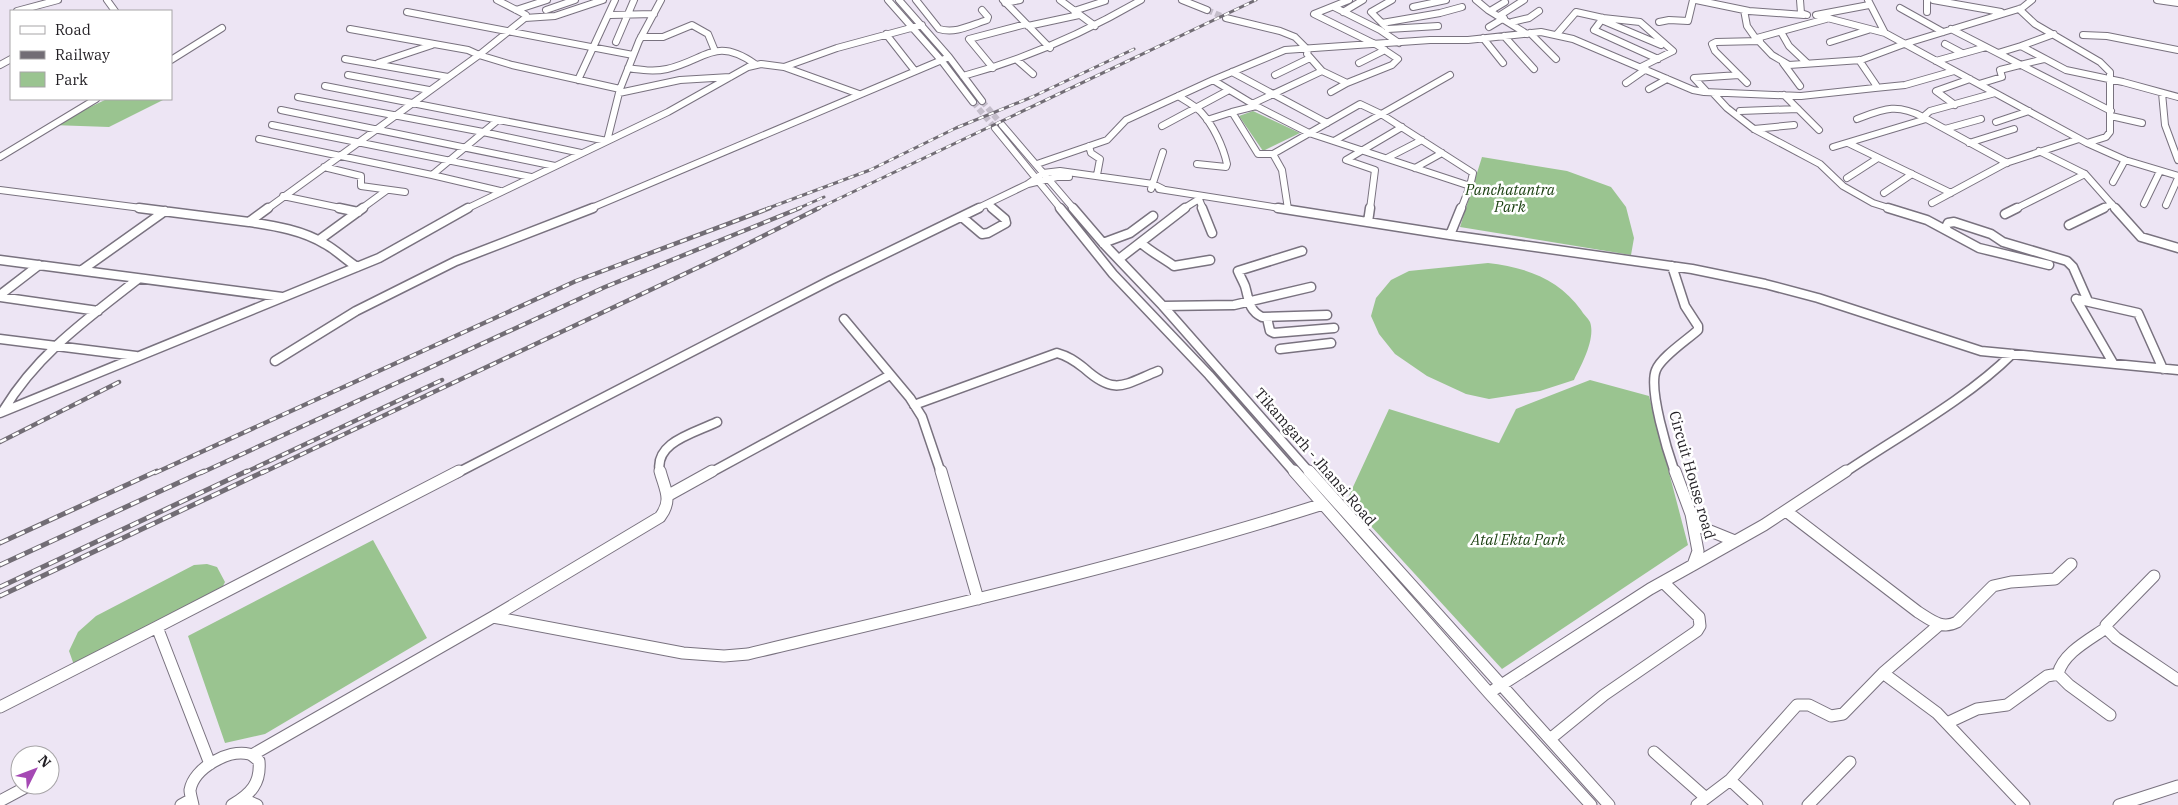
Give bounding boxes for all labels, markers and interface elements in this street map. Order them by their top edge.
legend [10,10,172,100]
text: Road [55,20,91,39]
text: Railway [55,45,110,64]
text: Park [55,70,88,89]
park label: Panchatantra Park [1464,180,1556,216]
street label: Tikamgarh - Jhansi Road [1250,384,1380,529]
street label: Circuit House road [1665,409,1720,541]
park label: Atal Ekta Park [1470,530,1565,549]
north arrow [10,745,60,795]
text: N [34,751,55,771]

